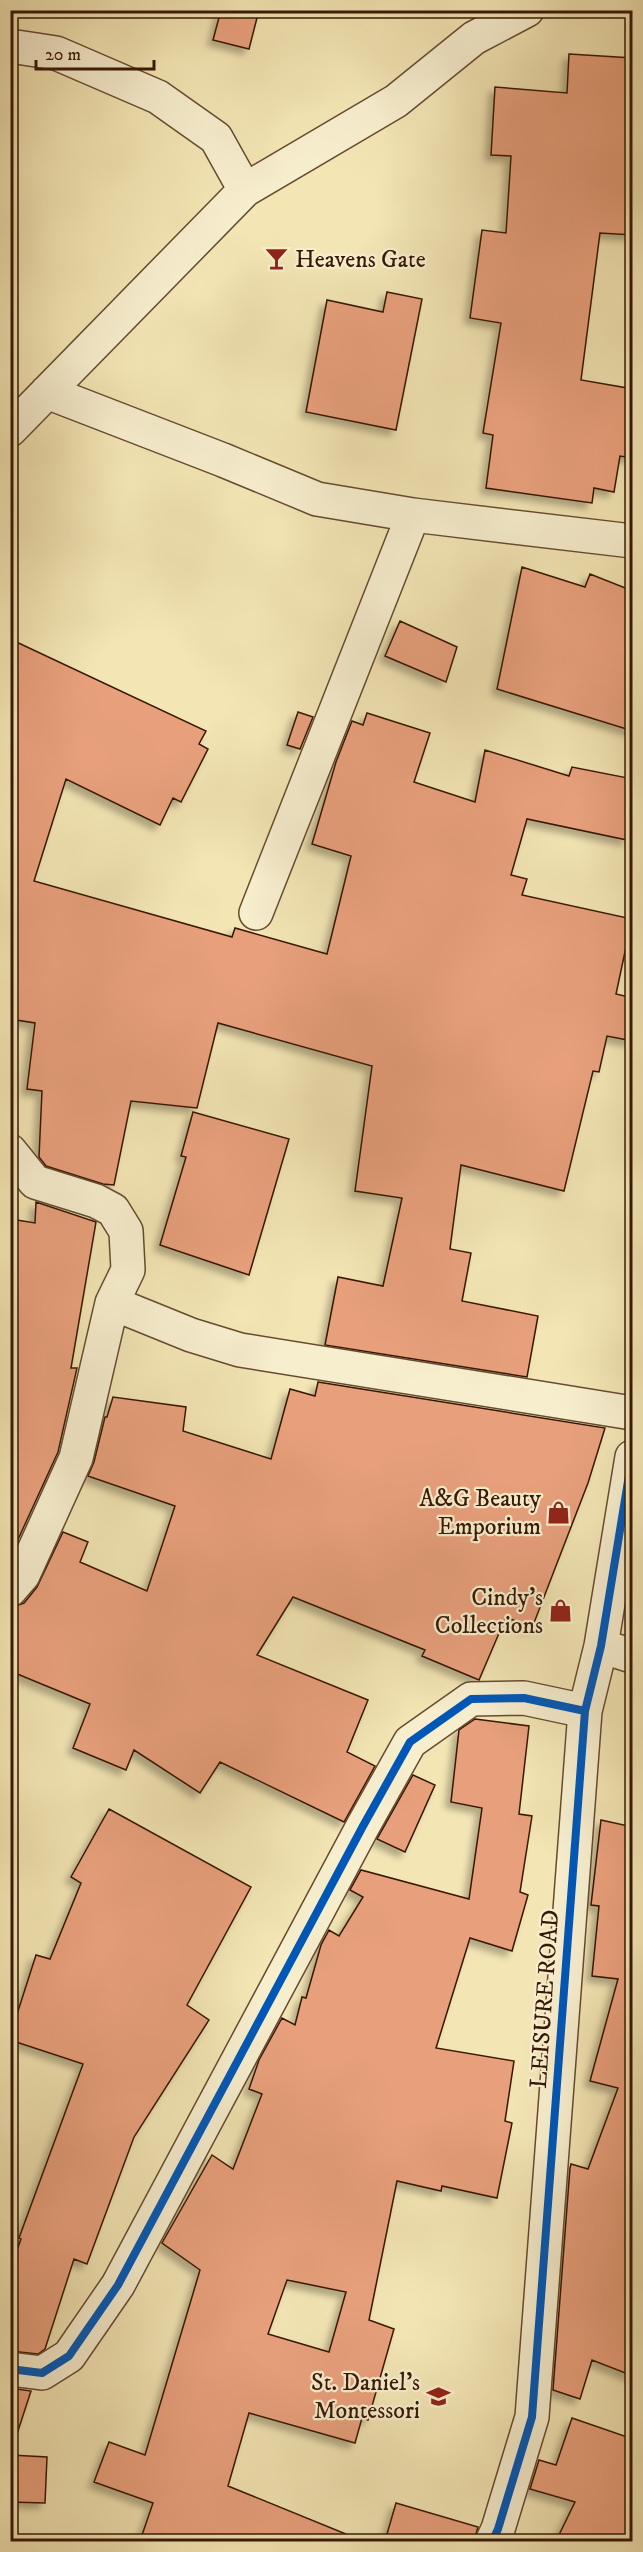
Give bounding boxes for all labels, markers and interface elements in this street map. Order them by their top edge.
scale bar [36,33,154,71]
text: 20 m [45,44,81,66]
place label: Heavens Gate [295,245,426,275]
bar icon: Heavens Gate [264,246,290,272]
place label: A&G Beauty Emporium [419,1484,542,1542]
shop icon: A&G Beauty Emporium [546,1499,572,1525]
place label: Cindy's Collections [435,1583,543,1641]
shop icon: Cindy's Collections [548,1598,574,1624]
street label: LEISURE ROAD [524,1909,566,2089]
place label: St. Daniel's Montessori [311,2368,420,2426]
school or university icon: St. Daniel's Montessori [425,2383,451,2409]

